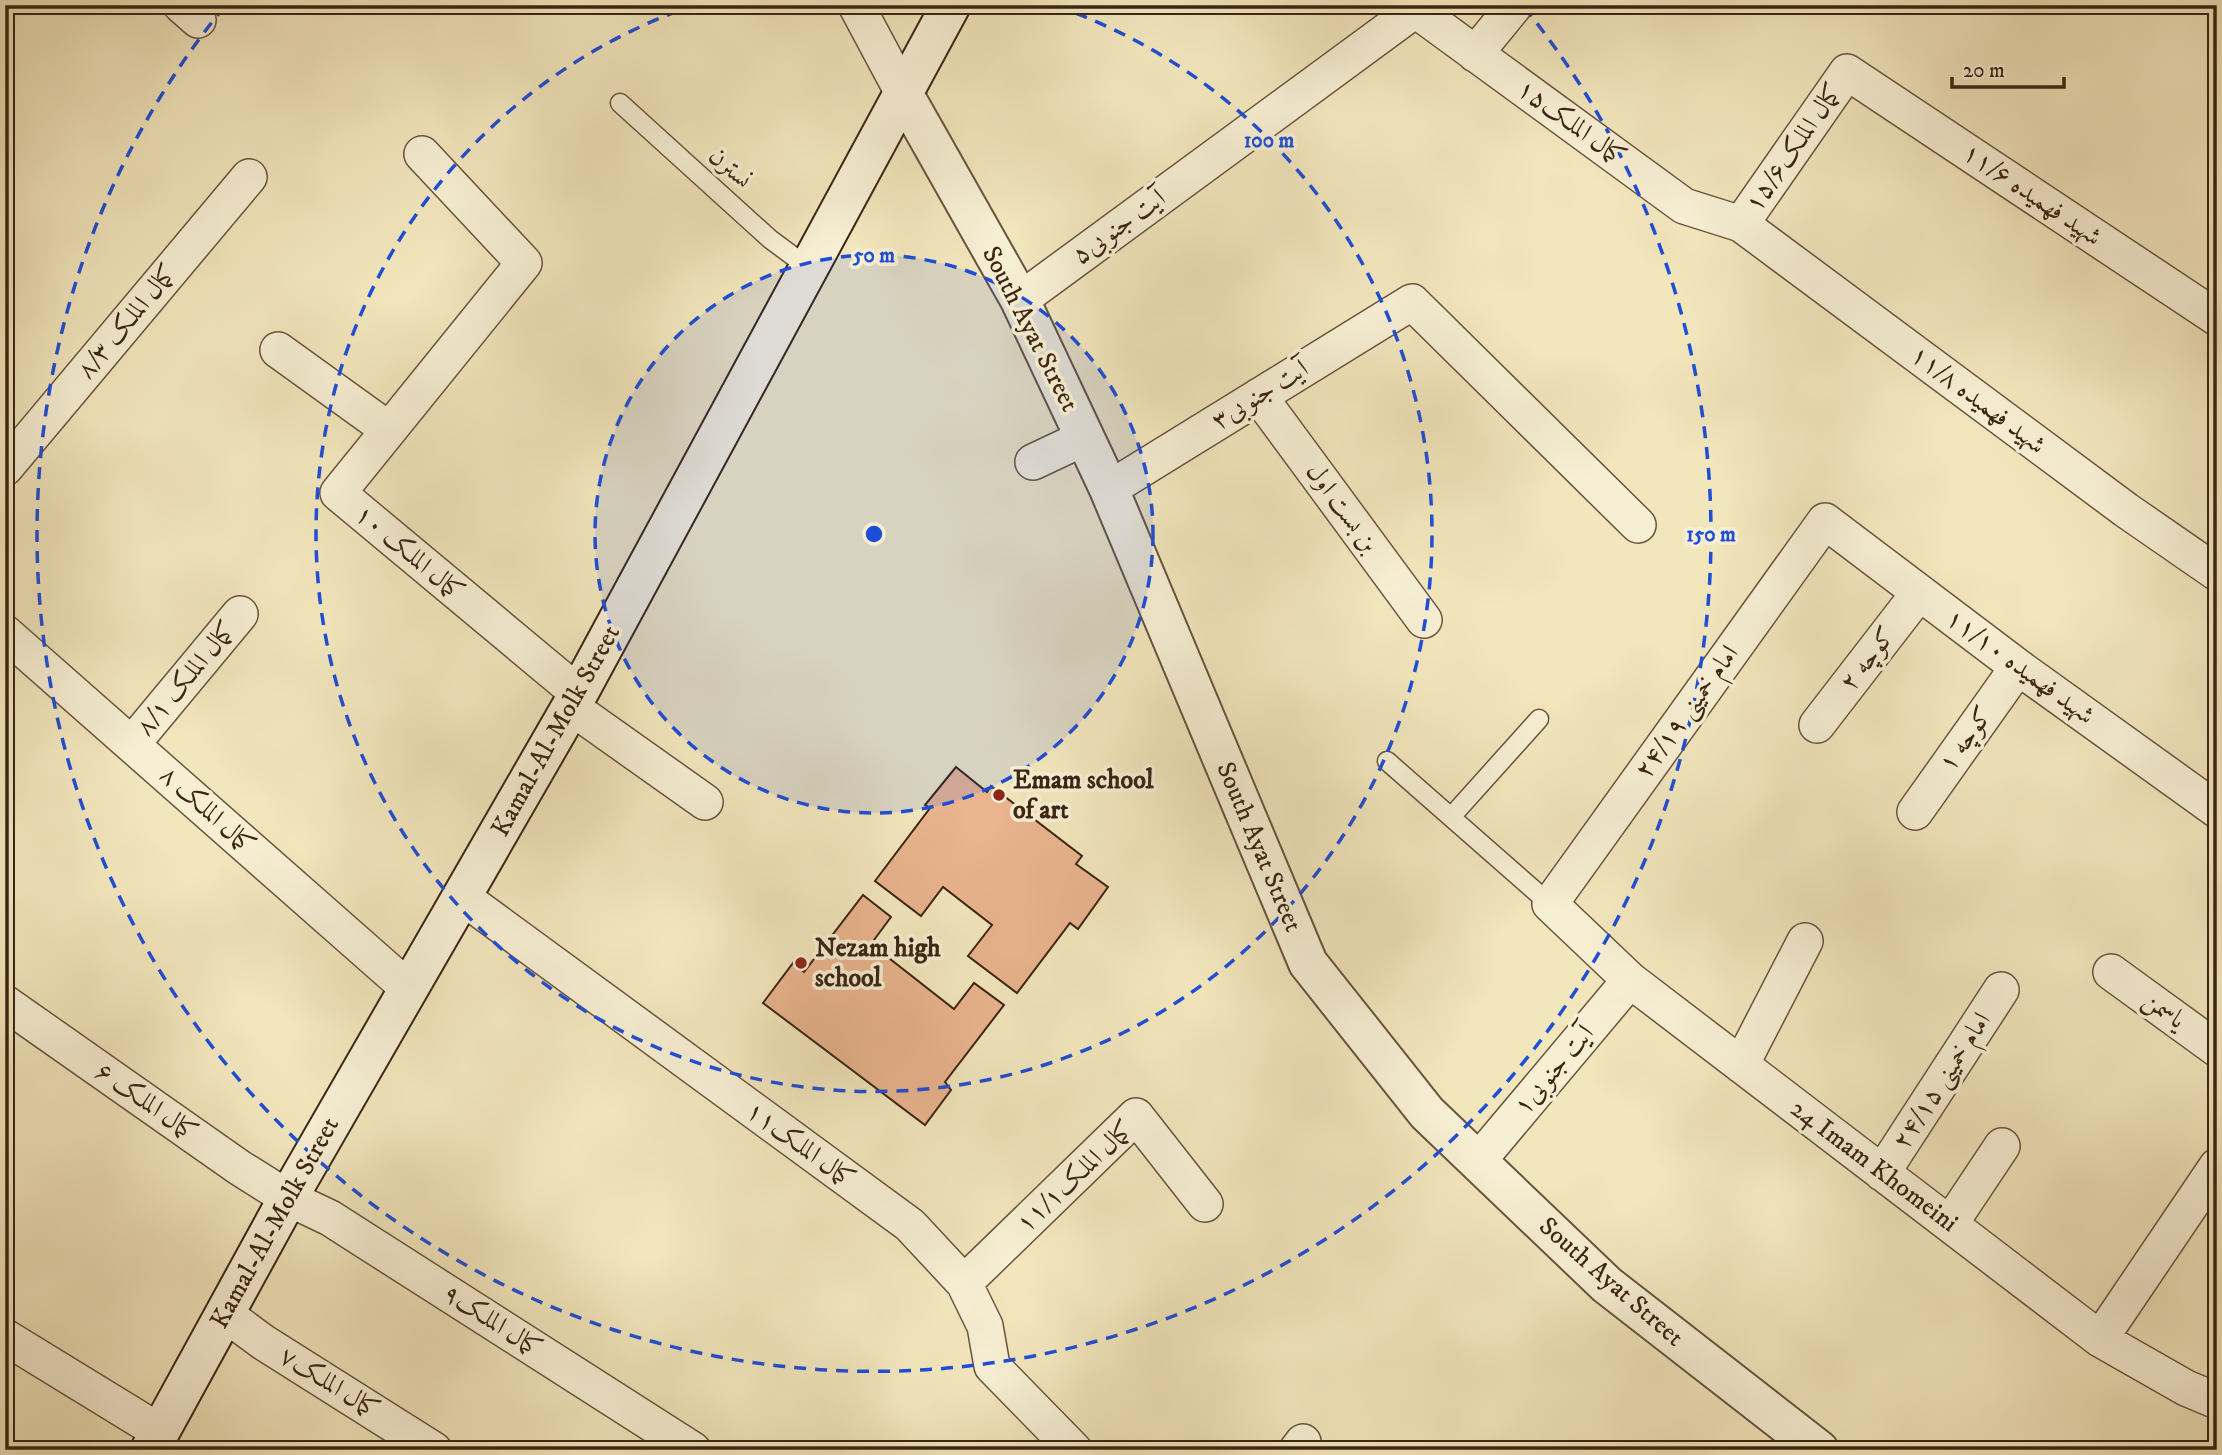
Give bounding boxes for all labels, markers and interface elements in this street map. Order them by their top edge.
scale bar [1952,46,2064,90]
text: 20 m [1963,58,2005,84]
street label: کمال الملک۱۵ [1510,72,1632,174]
street label: کمال الملک۱۵/۶ [1738,78,1850,218]
text: 100 m [1244,128,1294,154]
street label: شهید فهمیده ۱۱/۶ [1956,136,2108,254]
street label: نسترن [701,140,759,196]
street label: آیت جنوبی۵ [1066,181,1175,273]
street label: South Ayat Street [974,241,1086,417]
text: 50 m [852,243,895,269]
street label: کمال الملک ۸/۳ [70,258,184,386]
street label: شهید فهمیده ۱۱/۸ [1904,338,2052,462]
street label: آیت جنوبی۳ [1206,351,1317,438]
street label: بن بست اول [1298,456,1386,560]
street label: کمال الملک ۱۰ [348,498,470,608]
centre of rings [862,522,886,546]
text: 150 m [1686,522,1736,548]
street label: شهید فهمیده ۱۱/۱۰ [1939,602,2101,732]
street label: کمال الملک ۸/۱ [129,615,243,743]
street label: Kamal-Al-Molk Street [484,619,628,843]
street label: کوچه ۲ [1833,620,1903,698]
street label: امام خمینی ۲۴/۱۹ [1628,639,1750,788]
street label: کوچه ۱ [1931,700,2001,778]
street label: South Ayat Street [1208,757,1310,937]
street label: کمال الملک ۸ [153,759,261,861]
place label: Emam school of art [1013,764,1155,827]
marker: Emam school of art [991,787,1007,803]
place label: Nezam high school [815,932,941,995]
marker: Nezam high school [793,955,809,971]
street label: یاسمن [2136,983,2194,1038]
street label: امام خمینی ۲۴/۱۵ [1885,1006,2003,1158]
street label: آیت جنوبی۱ [1507,1016,1604,1123]
street label: کمال الملک ۶ [89,1055,203,1149]
street label: 24 Imam Khomeini [1784,1092,1964,1240]
street label: کمال الملک۱۱ [739,1094,861,1196]
street label: Kamal-Al-Molk Street [203,1111,347,1335]
street label: کمال الملک۱۱/۱ [1009,1114,1141,1240]
street label: South Ayat Street [1532,1210,1690,1354]
street label: کمال الملک۹ [436,1277,548,1365]
street label: کمال الملک۷ [273,1340,385,1426]

